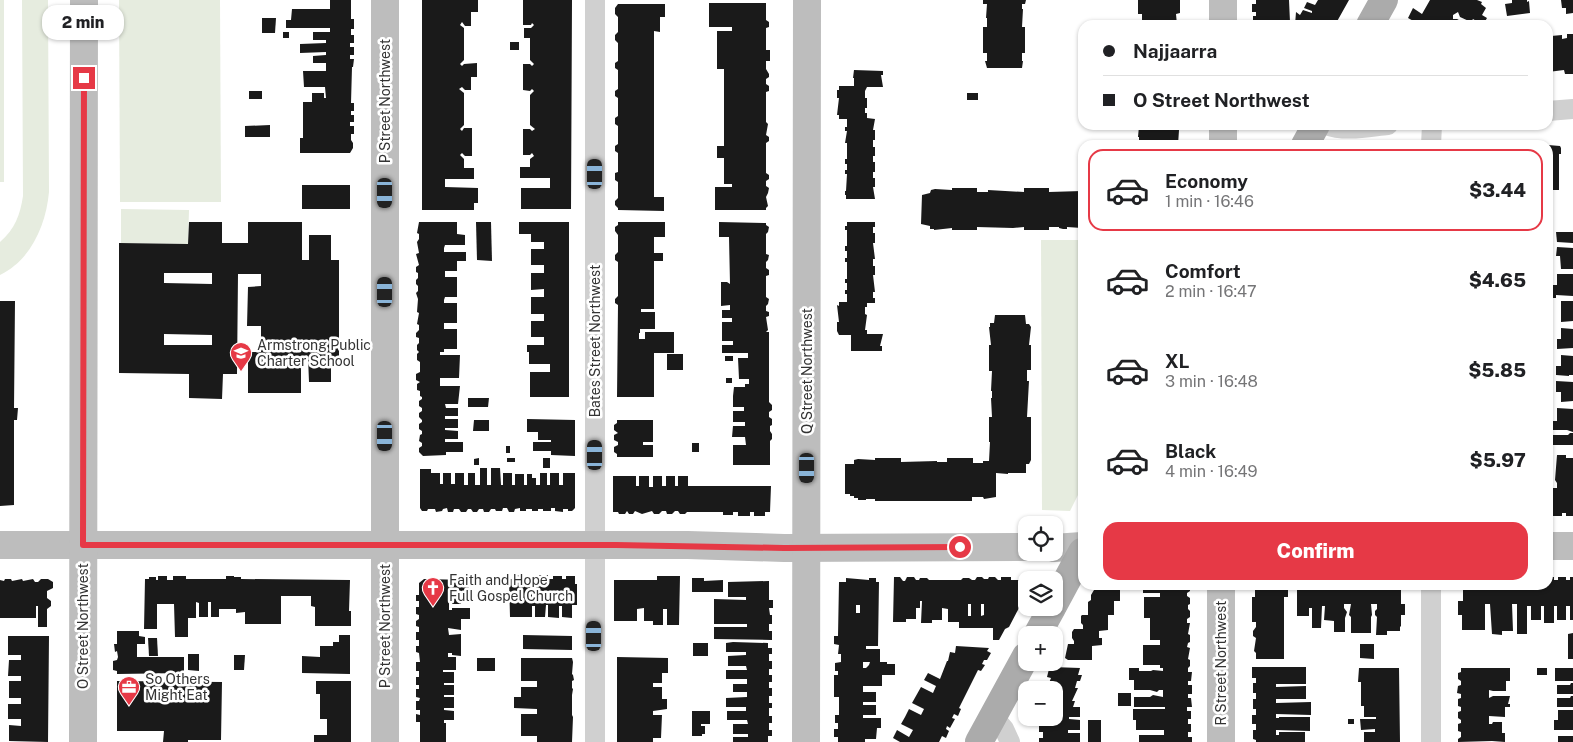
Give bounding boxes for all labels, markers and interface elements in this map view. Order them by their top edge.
callout: 2 min [43,5,125,40]
text: 2 min [62,13,104,32]
street label: P Street Northwest [377,39,393,163]
text: Najjaarra [1133,40,1217,62]
route end [73,67,95,89]
text: O Street Northwest [1133,89,1310,111]
car [587,159,602,189]
icon: car [1105,168,1150,213]
text: Economy [1165,170,1248,192]
car [377,178,392,208]
text: $3.44 [1469,179,1526,201]
text: 1 min · 16:46 [1165,192,1254,211]
icon: car [1105,258,1150,303]
text: Comfort [1165,260,1241,282]
street label: Bates Street Northwest [587,265,603,417]
text: $4.65 [1469,269,1526,291]
car [377,277,392,307]
text: 2 min · 16:47 [1165,282,1257,301]
street label: Q Street Northwest [799,308,815,434]
place label: Armstrong Public Charter School [257,337,371,369]
school or university icon: Armstrong Public Charter School [229,341,253,372]
icon: car [1105,348,1150,393]
text: XL [1165,350,1190,372]
text: $5.85 [1468,359,1526,381]
text: 3 min · 16:48 [1165,372,1258,391]
car [377,421,392,451]
icon: car [1105,438,1150,483]
car [587,440,602,470]
text: Black [1165,440,1216,462]
text: $5.97 [1470,449,1526,471]
car [799,453,814,483]
text: 4 min · 16:49 [1165,462,1257,481]
map controls [1018,516,1063,726]
button: locate [1018,516,1063,561]
button: Confirm [1103,522,1528,580]
route start [949,536,971,558]
street label: O Street Northwest [75,563,91,689]
street label: P Street Northwest [377,564,393,688]
button: layers [1018,571,1063,616]
place label: Faith and Hope Full Gospel Church [449,572,573,604]
church icon: Faith and Hope Full Gospel Church [421,576,445,607]
street label: R Street Northwest [1213,600,1229,726]
car [586,621,601,651]
button: + [1018,626,1063,671]
place label: So Others Might Eat [145,671,210,703]
office icon: So Others Might Eat [117,675,141,706]
button: − [1018,681,1063,726]

